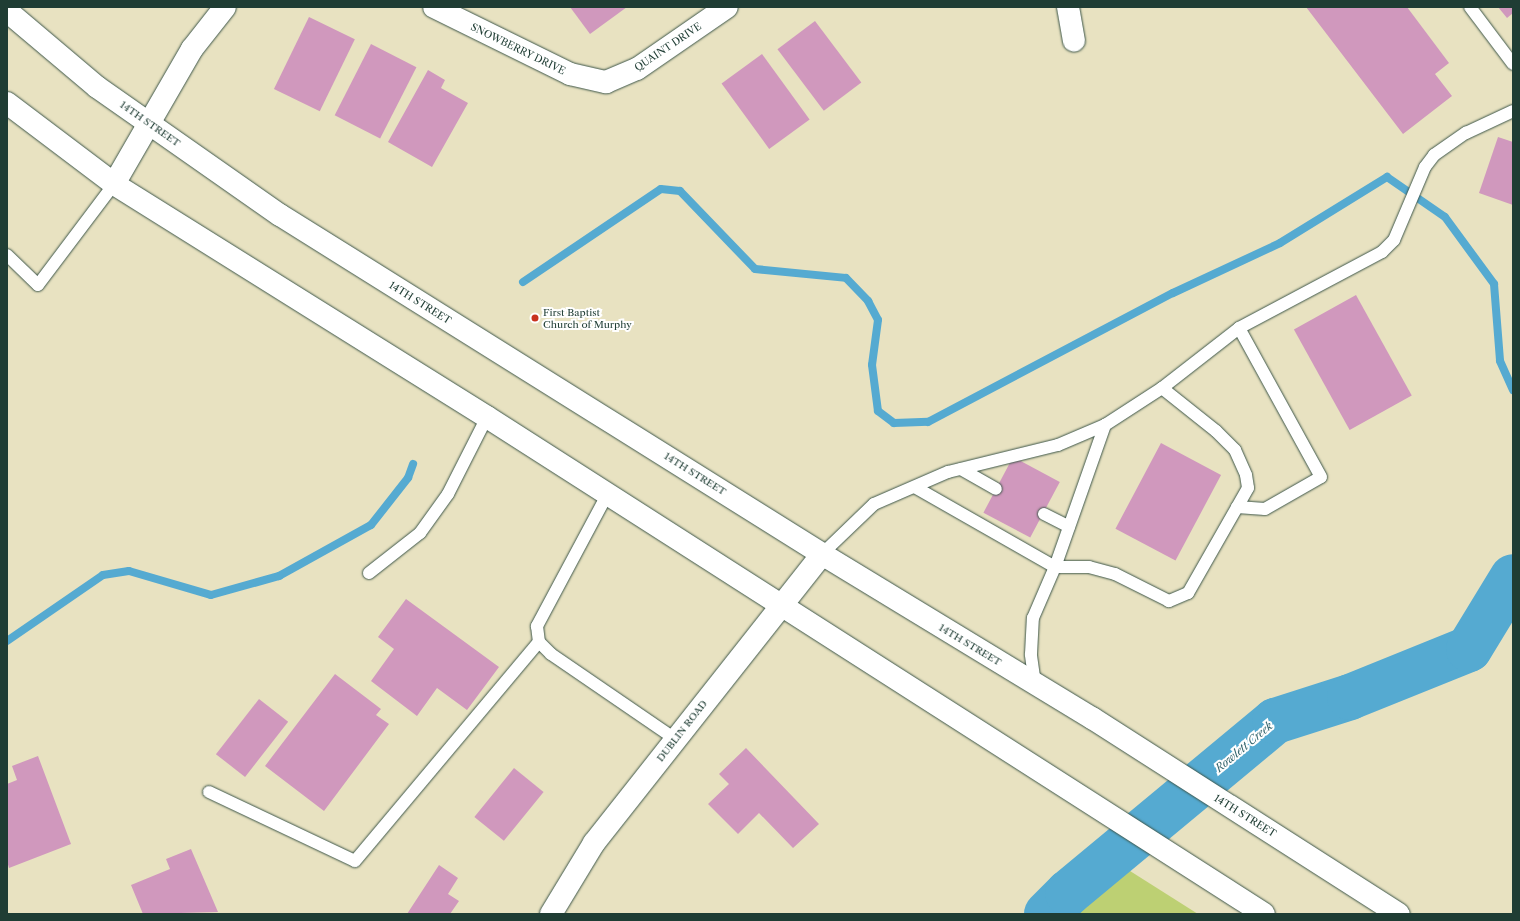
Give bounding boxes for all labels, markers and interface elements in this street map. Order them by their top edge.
street label: QUAINT DRIVE [632,20,704,74]
street label: SNOWBERRY DRIVE [469,21,567,77]
street label: 14TH STREET [118,99,182,149]
street label: 14TH STREET [387,279,453,327]
place label: First Baptist Church of Murphy [543,306,632,330]
marker: First Baptist Church of Murphy [530,313,540,323]
street label: 14TH STREET [662,450,728,498]
street label: 14TH STREET [937,622,1003,668]
street label: DUBLIN ROAD [654,698,710,764]
water label: Rowlett Creek [1213,719,1275,775]
street label: 14TH STREET [1212,792,1278,840]

